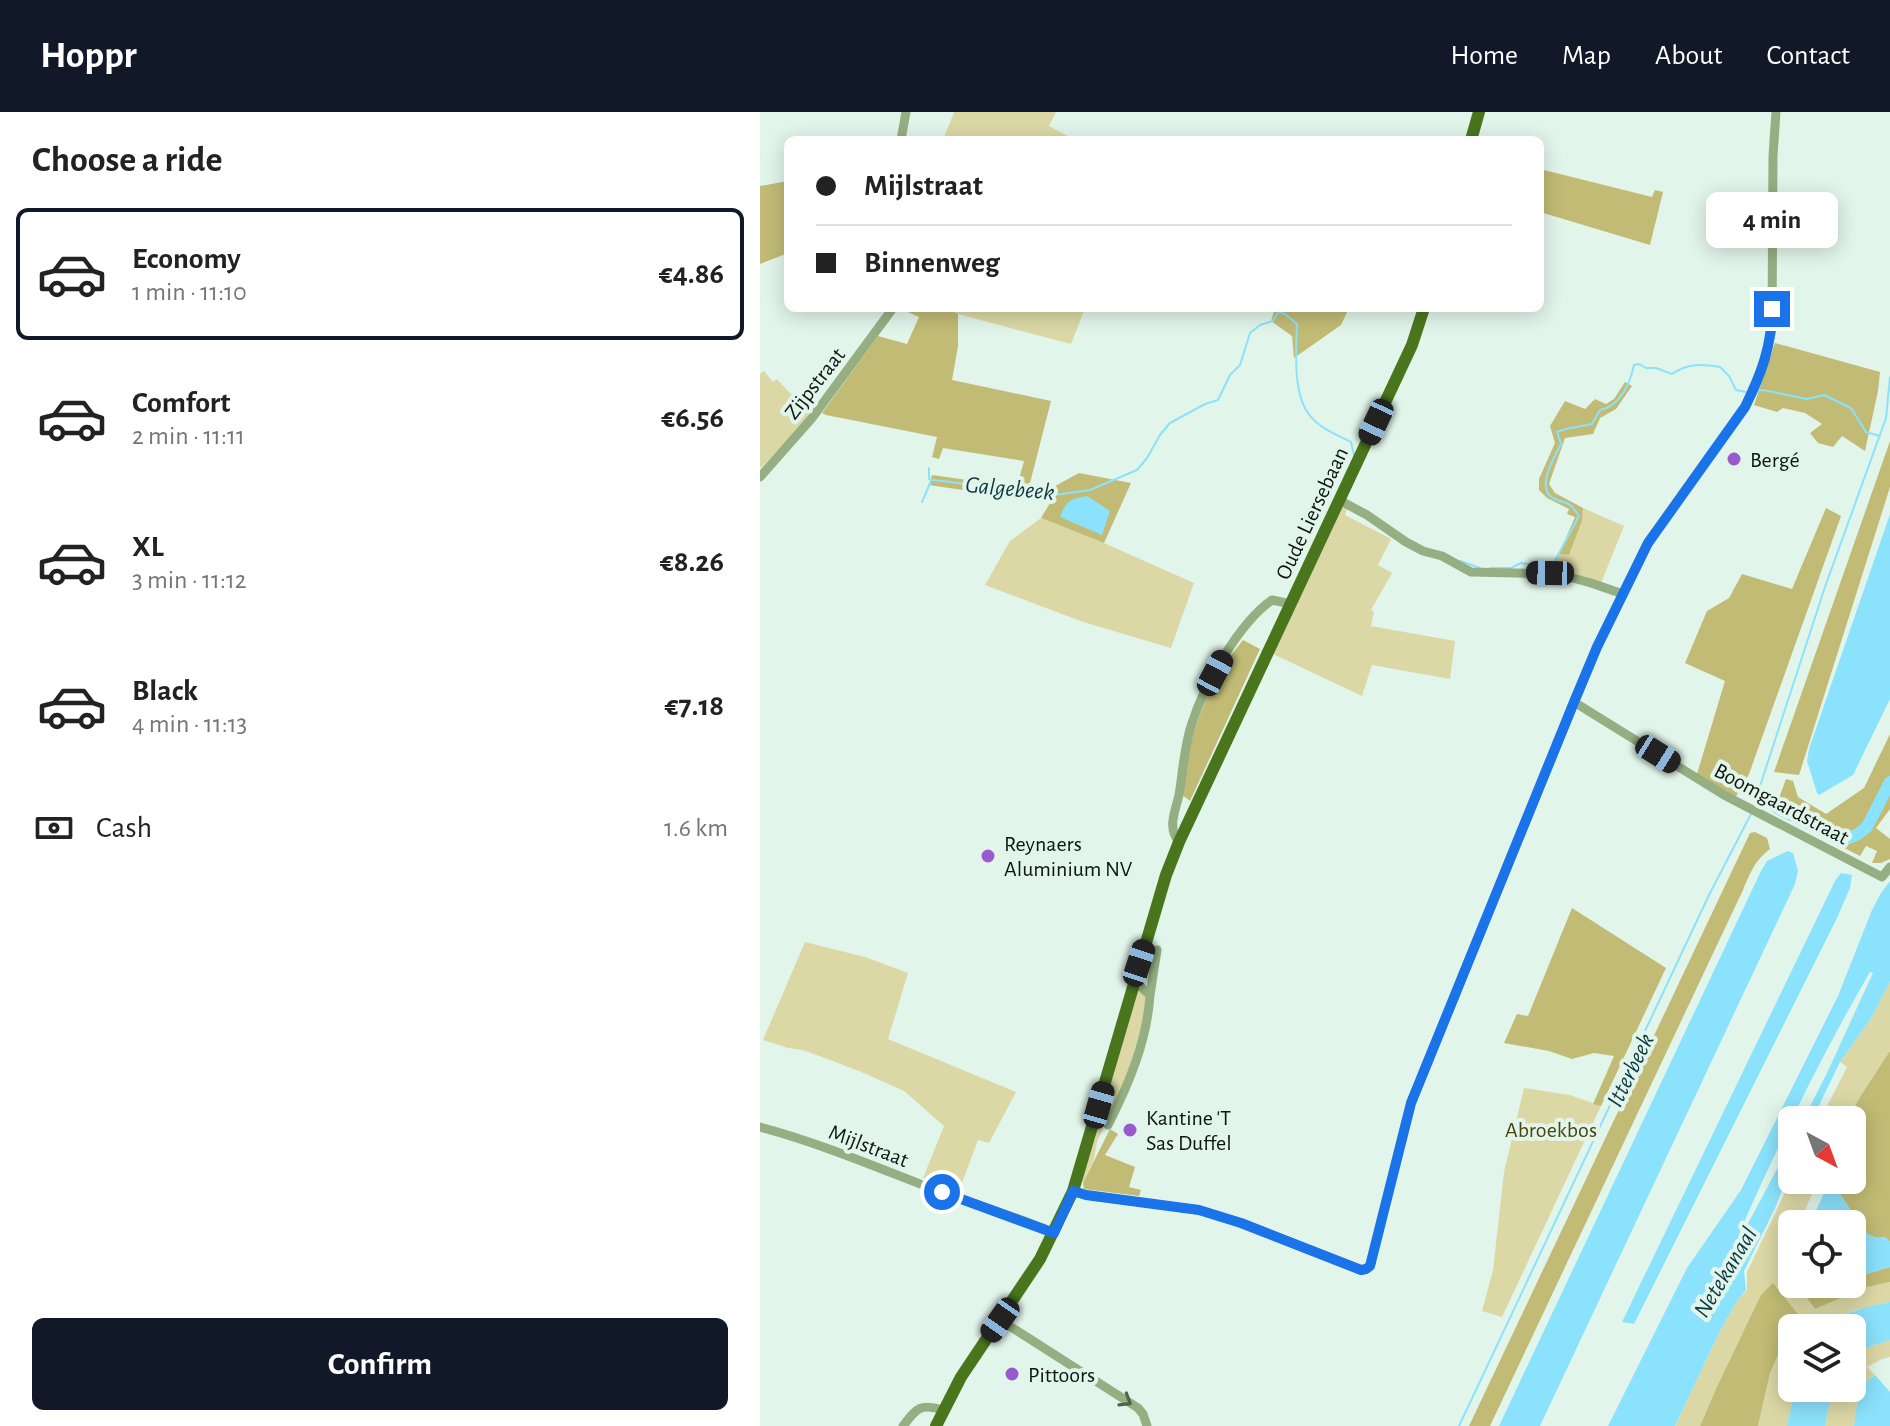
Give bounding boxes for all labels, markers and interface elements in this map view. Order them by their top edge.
text: Hoppr [40,37,137,75]
text: Home [1451,42,1518,70]
text: Map [1562,42,1611,70]
text: About [1655,42,1723,70]
text: Contact [1767,42,1850,70]
text: Choose a ride [32,142,222,178]
text: Mijlstraat [864,171,983,201]
callout: 4 min [1706,193,1838,249]
text: 4 min [1743,207,1801,233]
icon: car [36,238,108,310]
text: Economy [132,244,241,274]
text: Binnenweg [864,248,1000,278]
text: €4.86 [659,259,724,289]
text: 1 min · 11:10 [132,279,247,305]
route end [1754,291,1790,327]
street label: Zijpstraat [780,344,849,423]
icon: car [36,382,108,454]
text: Comfort [132,388,231,418]
car [1355,395,1397,449]
text: €6.56 [661,403,724,433]
text: 2 min · 11:11 [132,423,245,449]
street label: Oude Liersebaan [1272,444,1352,583]
place label: Bergé [1750,449,1800,471]
marker: Bergé [1725,450,1743,468]
water label: Galgebeek [964,473,1055,505]
icon: car [36,526,108,598]
text: XL [132,532,164,562]
text: €8.26 [660,547,724,577]
car [1526,561,1574,585]
text: 3 min · 11:12 [132,567,247,593]
car [1193,646,1237,700]
icon: car [36,670,108,742]
text: Black [132,676,198,706]
text: €7.18 [665,691,724,721]
text: 4 min · 11:13 [132,711,247,737]
car [1631,731,1685,777]
street label: Boomgaardstraat [1711,759,1852,849]
icon: cash [32,806,76,850]
text: Cash [96,813,152,843]
text: 1.6 km [664,815,728,841]
place label: Reynaers Aluminium NV [1004,833,1133,880]
marker: Reynaers Aluminium NV [979,847,997,865]
car [1120,936,1158,990]
water label: Itterbeek [1603,1030,1659,1111]
car [1081,1079,1117,1131]
north arrow [1778,1106,1866,1194]
map controls [1778,1106,1866,1402]
place label: Kantine 'T Sas Duffel [1146,1107,1232,1154]
park label: Abroekbos [1505,1119,1597,1141]
street label: Mijlstraat [826,1121,911,1171]
marker: Kantine 'T Sas Duffel [1121,1121,1139,1139]
route start [924,1174,960,1210]
button: locate [1778,1210,1866,1298]
water label: Netekanaal [1690,1223,1762,1322]
car [976,1293,1024,1347]
button: layers [1778,1314,1866,1402]
button: Confirm [32,1318,728,1410]
place label: Pittoors [1028,1364,1095,1386]
marker: Pittoors [1003,1365,1021,1383]
one-way arrow [1117,1391,1132,1406]

